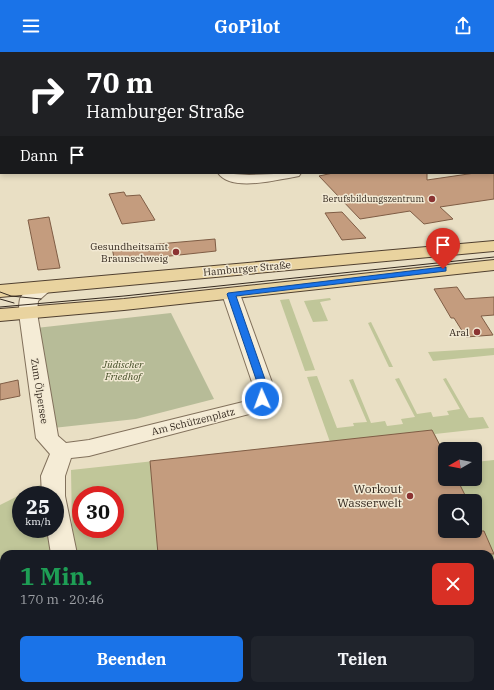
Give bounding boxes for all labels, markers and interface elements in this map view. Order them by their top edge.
icon: menu [20,15,42,37]
text: GoPilot [214,15,280,38]
icon: share [452,15,474,37]
text: 70 m [86,64,153,101]
icon: right [20,68,72,120]
text: Hamburger Straße [86,100,244,123]
icon: arrive [66,144,88,166]
text: Dann [20,146,58,165]
place label: Berufsbildungszentrum [323,193,424,204]
marker: Berufsbildungszentrum [427,194,437,204]
pin [426,228,460,269]
icon: arrive [432,234,454,256]
place label: Gesundheitsamt Braunschweig [90,240,169,265]
marker: Gesundheitsamt Braunschweig [171,247,181,257]
street label: Hamburger Straße [203,258,291,279]
place label: Aral [449,326,469,339]
marker: Aral [472,327,482,337]
street label: Zum Ölpersee [28,357,51,425]
park label: Jüdischer Friedhof [102,358,144,383]
position arrow [241,378,283,420]
street label: Am Schützenplatz [150,405,236,438]
north arrow [438,442,482,486]
map controls [438,442,482,538]
place label: Workout Wasserwelt [337,481,402,510]
speed limit sign: 30 [72,486,124,538]
marker: Workout Wasserwelt [405,491,415,501]
text: 25 [26,493,50,520]
button: search [438,494,482,538]
text: km/h [25,515,51,528]
text: 1 Min. [20,560,92,592]
button: close [432,563,474,605]
text: 170 m · 20:46 [20,591,104,608]
button: Beenden [20,636,243,682]
button: Teilen [251,636,474,682]

